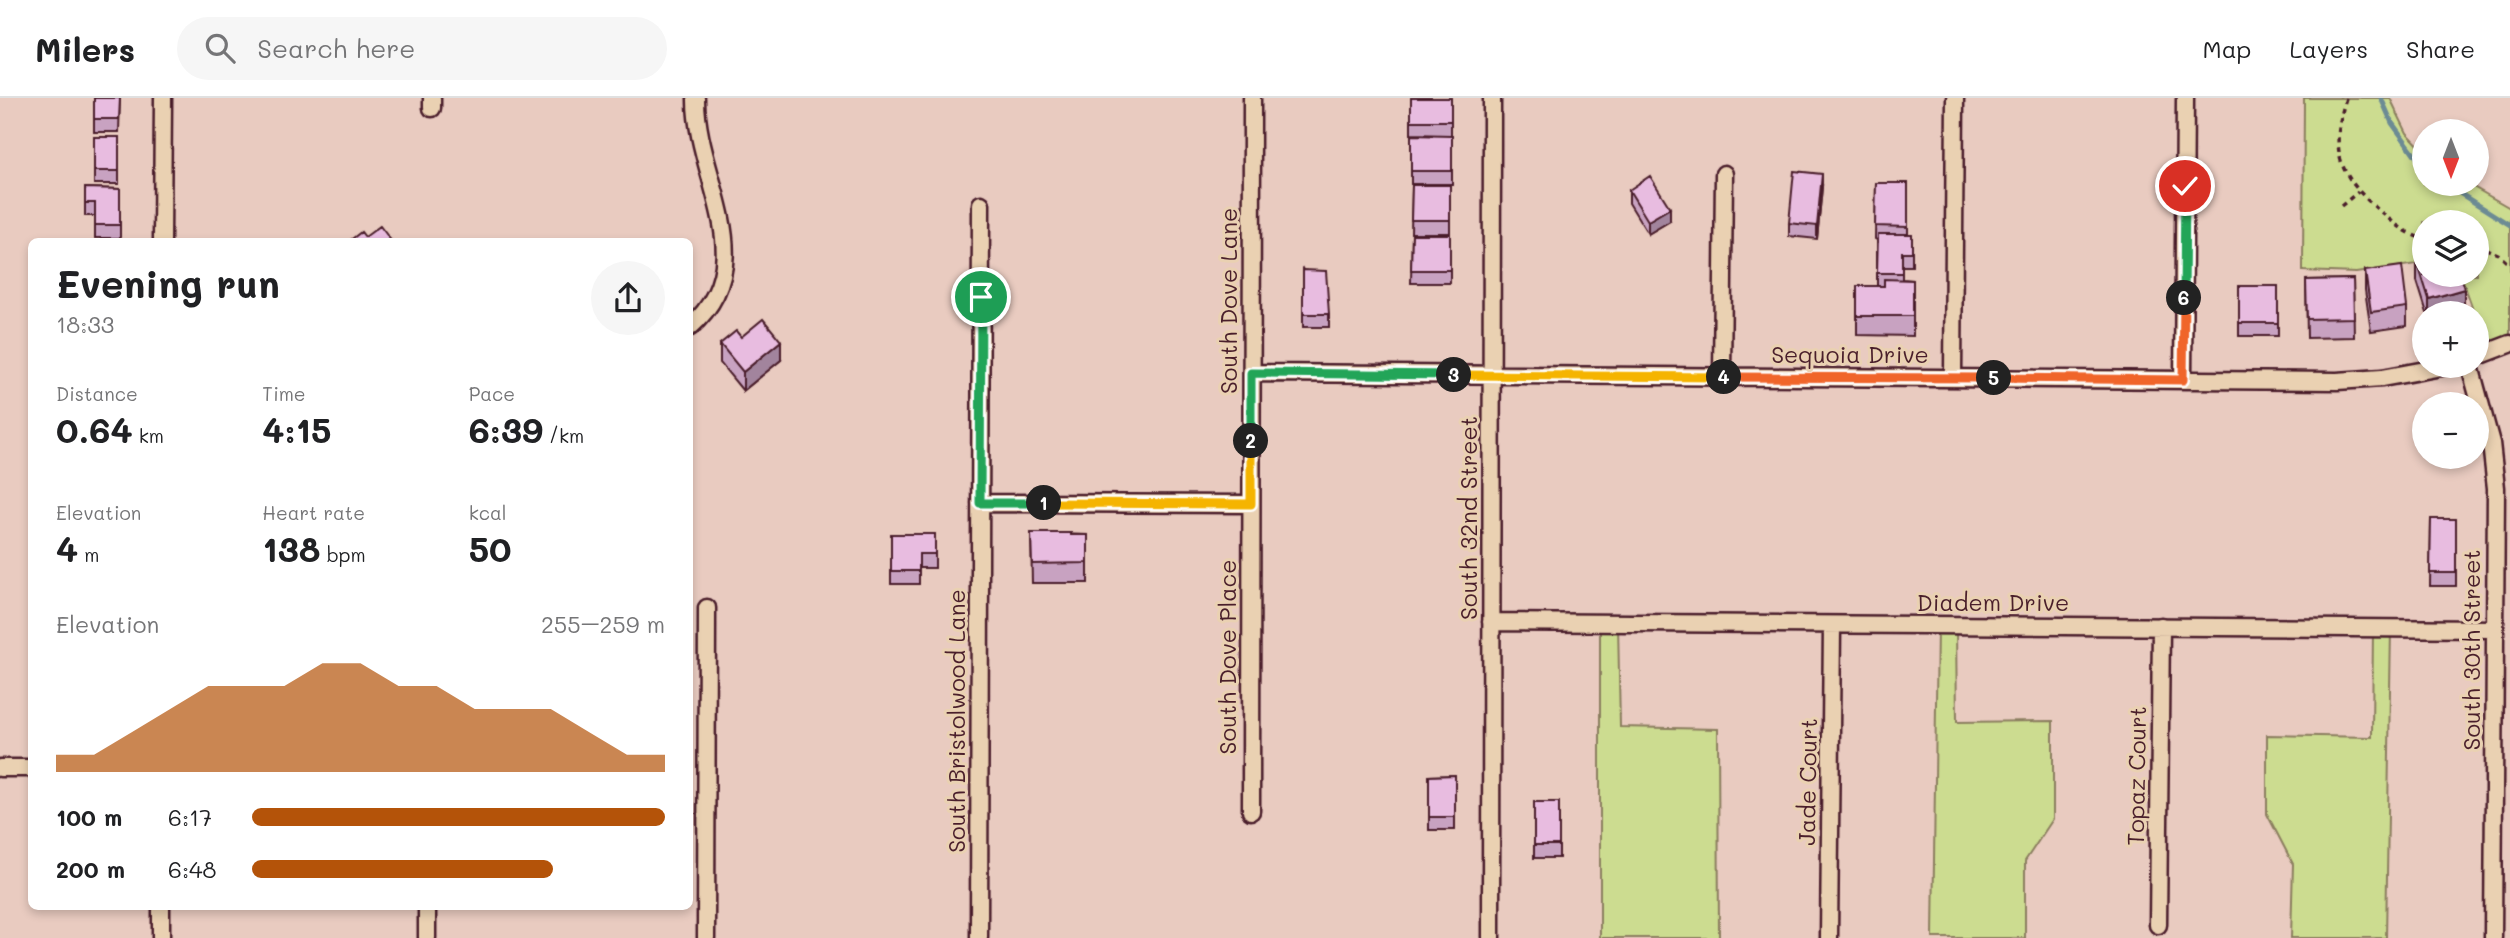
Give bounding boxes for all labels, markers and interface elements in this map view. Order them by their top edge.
search box [177,17,667,80]
text: Milers [35,27,135,70]
icon: search [201,29,239,67]
text: Search here [257,31,415,65]
text: Map [2203,33,2251,64]
text: Layers [2289,33,2368,64]
text: Share [2406,33,2475,64]
north arrow [2412,119,2488,196]
map controls [2412,119,2489,469]
pin [2155,156,2215,216]
icon: check [2166,167,2204,205]
street label: South Dove Lane [1213,208,1243,394]
button: layers [2412,210,2489,287]
text: Evening run [56,258,280,308]
button: share [591,261,665,335]
pin [951,267,1011,327]
icon: arrive [962,278,1000,316]
pin: 6 [2166,280,2202,316]
text: 6 [2178,285,2189,310]
button: + [2412,301,2489,378]
text: 18:33 [56,309,114,339]
street label: Sequoia Drive [1771,339,1929,369]
pin: 3 [1436,358,1472,392]
pin: 4 [1706,360,1742,394]
pin: 5 [1976,360,2011,396]
text: 3 [1448,362,1459,387]
text: 4 [1717,364,1730,389]
text: 5 [1988,365,1999,390]
text: Distance [56,381,138,406]
text: Time [262,381,306,406]
text: Pace [469,381,515,406]
button: − [2412,392,2489,469]
text: 0.64 [56,406,133,452]
text: 4:15 [262,406,332,452]
text: 6:39 [469,406,543,452]
street label: South 32nd Street [1453,416,1483,620]
text: km [133,423,164,448]
text: /km [543,423,584,448]
pin: 2 [1234,424,1268,458]
text: 2 [1245,428,1256,453]
pin: 1 [1026,486,1062,520]
text: 1 [1039,490,1048,515]
text: Elevation [56,500,141,525]
text: Heart rate [262,500,365,525]
text: kcal [469,500,507,525]
text: 4 [56,525,78,571]
text: 138 [262,525,321,571]
text: 50 [469,525,512,571]
text: m [78,542,99,567]
text: bpm [321,542,366,567]
street label: South 30th Street [2456,550,2486,750]
street label: South Dove Place [1212,560,1242,754]
street label: Diadem Drive [1917,587,2069,617]
street label: South Bristolwood Lane [941,589,971,853]
text: Elevation [56,609,159,639]
text: 255–259 m [541,609,665,639]
street label: Topaz Court [2120,706,2152,846]
street label: Jade Court [1791,718,1823,846]
text: 100 m [56,802,122,832]
text: 6:17 [168,802,212,832]
text: 200 m [56,854,125,884]
text: 6:48 [168,854,216,884]

